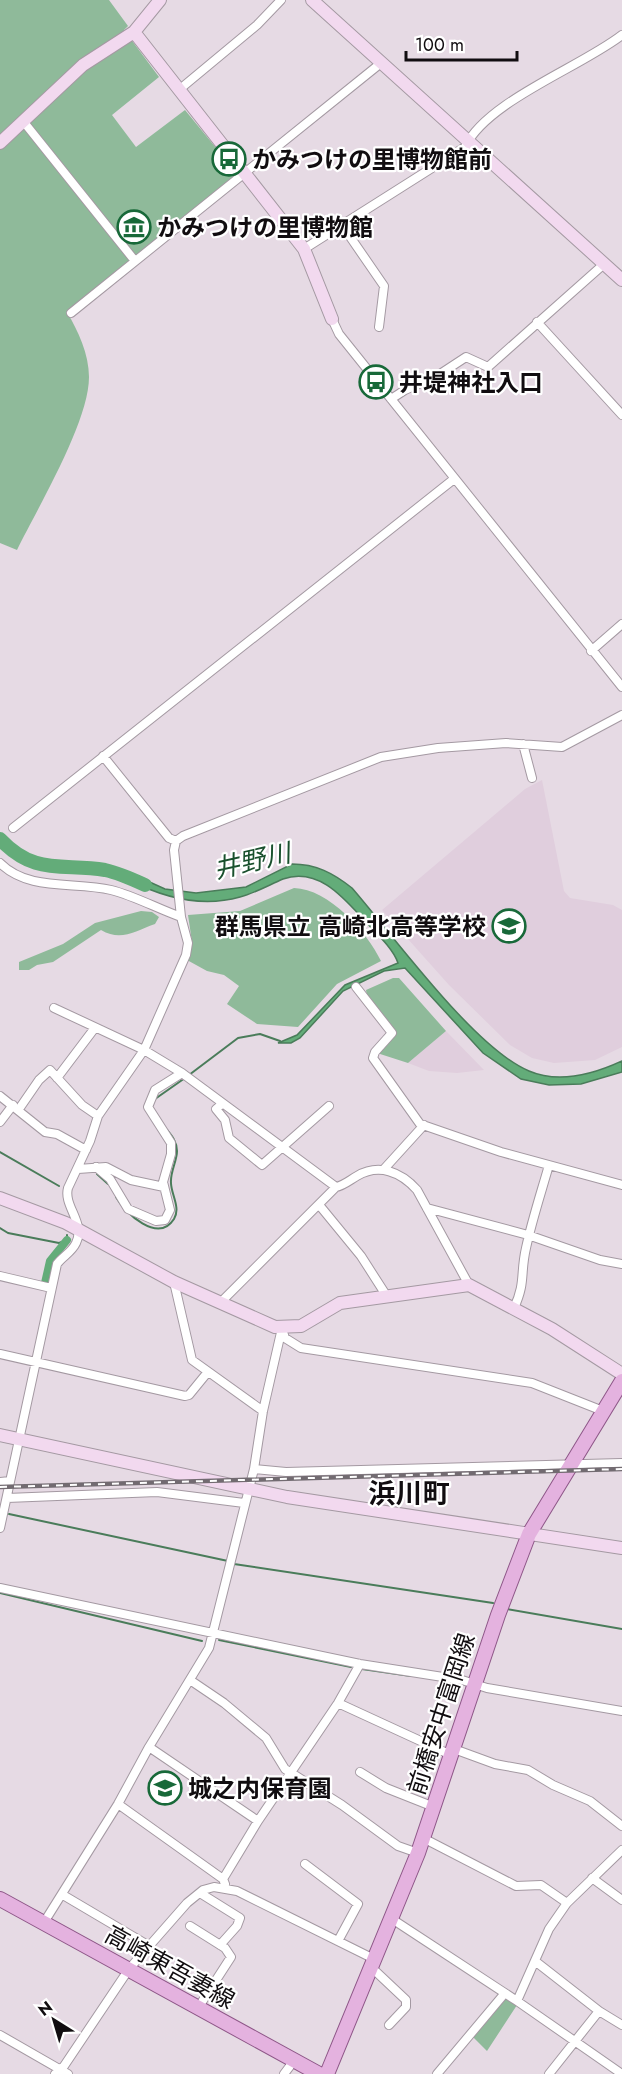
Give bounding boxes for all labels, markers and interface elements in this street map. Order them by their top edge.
scale bar [406,24,517,62]
text: 100 m [415,32,464,58]
bus stop icon: かみつけの里博物館前 [211,141,247,177]
place label: かみつけの里博物館前 [252,142,492,177]
museum icon: かみつけの里博物館 [116,209,152,245]
place label: かみつけの里博物館 [157,210,373,245]
bus stop icon: 井堤神社入口 [358,364,394,400]
place label: 井堤神社入口 [399,365,543,400]
water label: 井野川 [210,833,297,888]
school or university icon: 群馬県立 高崎北高等学校 [491,908,527,944]
place label: 群馬県立 高崎北高等学校 [215,909,486,944]
district label: 浜川町 [369,1474,450,1513]
street label: 前橋安中富岡線 [398,1629,484,1799]
school or university icon: 城之内保育園 [147,1770,183,1806]
place label: 城之内保育園 [188,1771,332,1806]
street label: 高崎東吾妻線 [99,1917,241,2017]
north arrow [24,1990,84,2050]
text: N [33,1995,57,2021]

